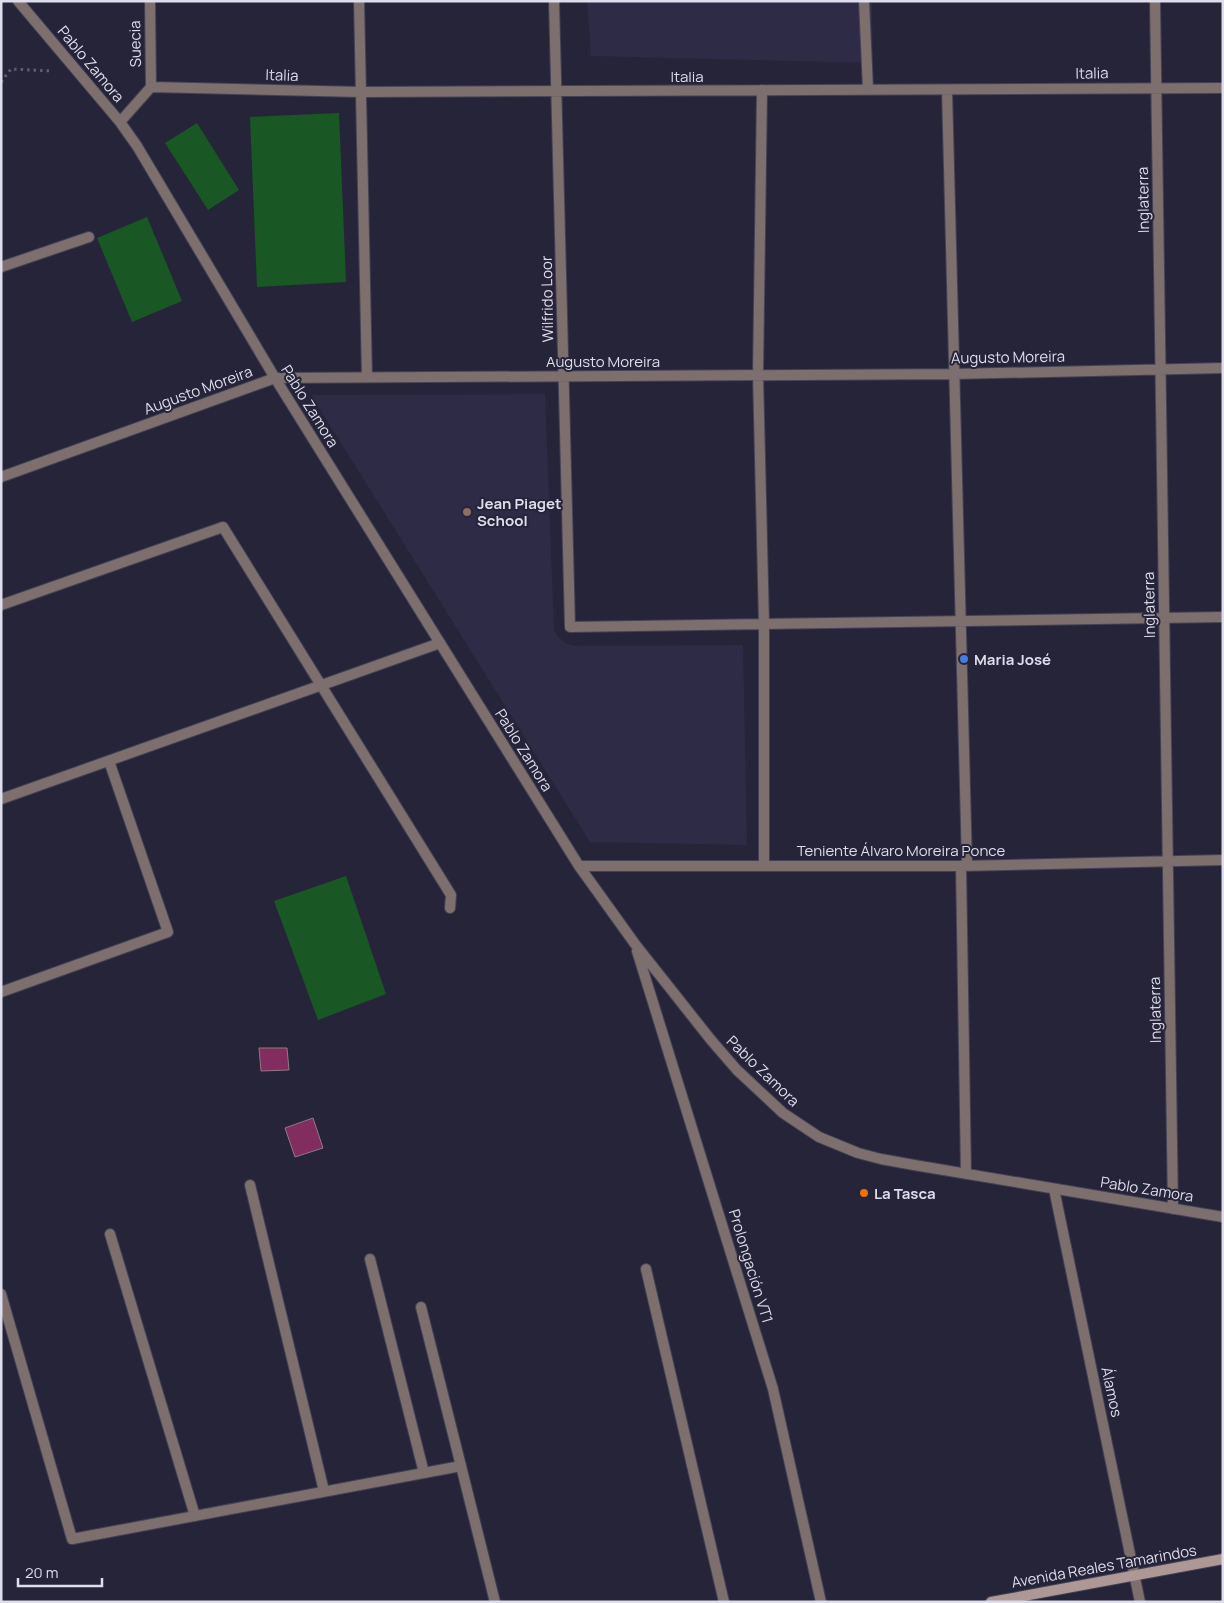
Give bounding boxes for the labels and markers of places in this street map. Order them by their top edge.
place label: Jean Piaget School [477,493,562,531]
marker: Jean Piaget School [461,506,473,518]
place label: Maria José [974,649,1051,670]
marker: Maria José [958,653,970,665]
place label: La Tasca [874,1183,936,1204]
marker: La Tasca [858,1187,870,1199]

